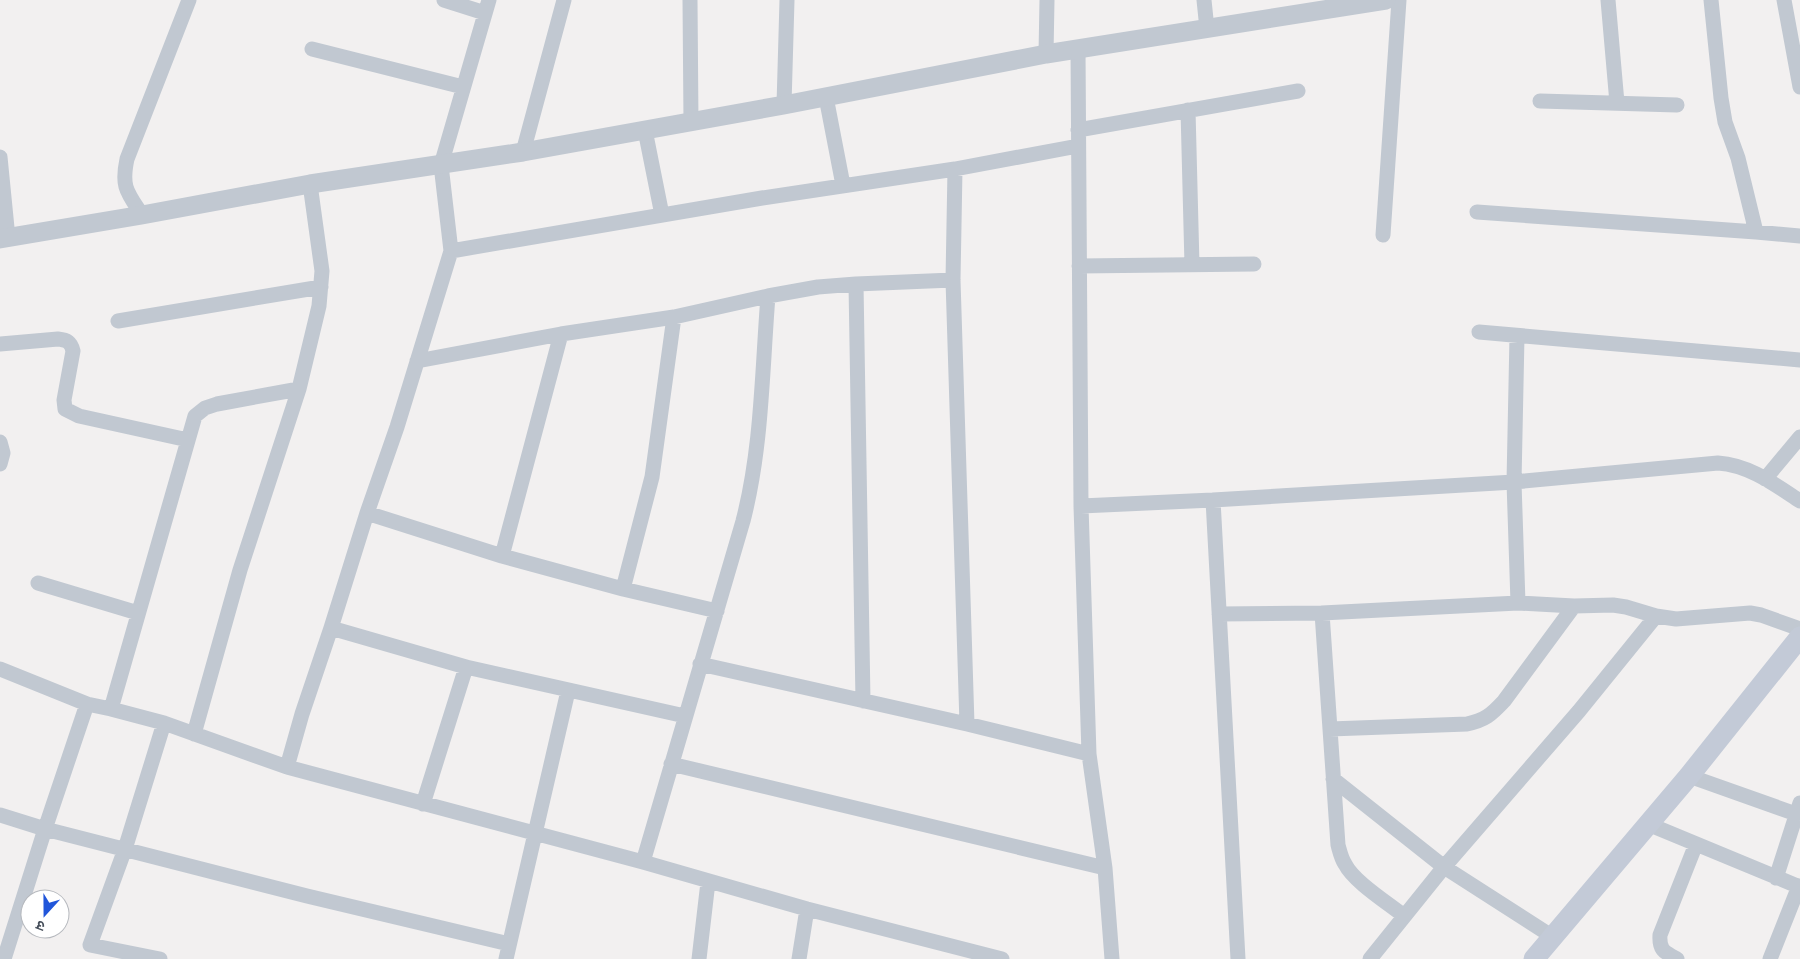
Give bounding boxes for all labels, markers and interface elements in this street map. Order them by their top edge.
north arrow [20,889,70,939]
text: उ [32,916,47,937]

